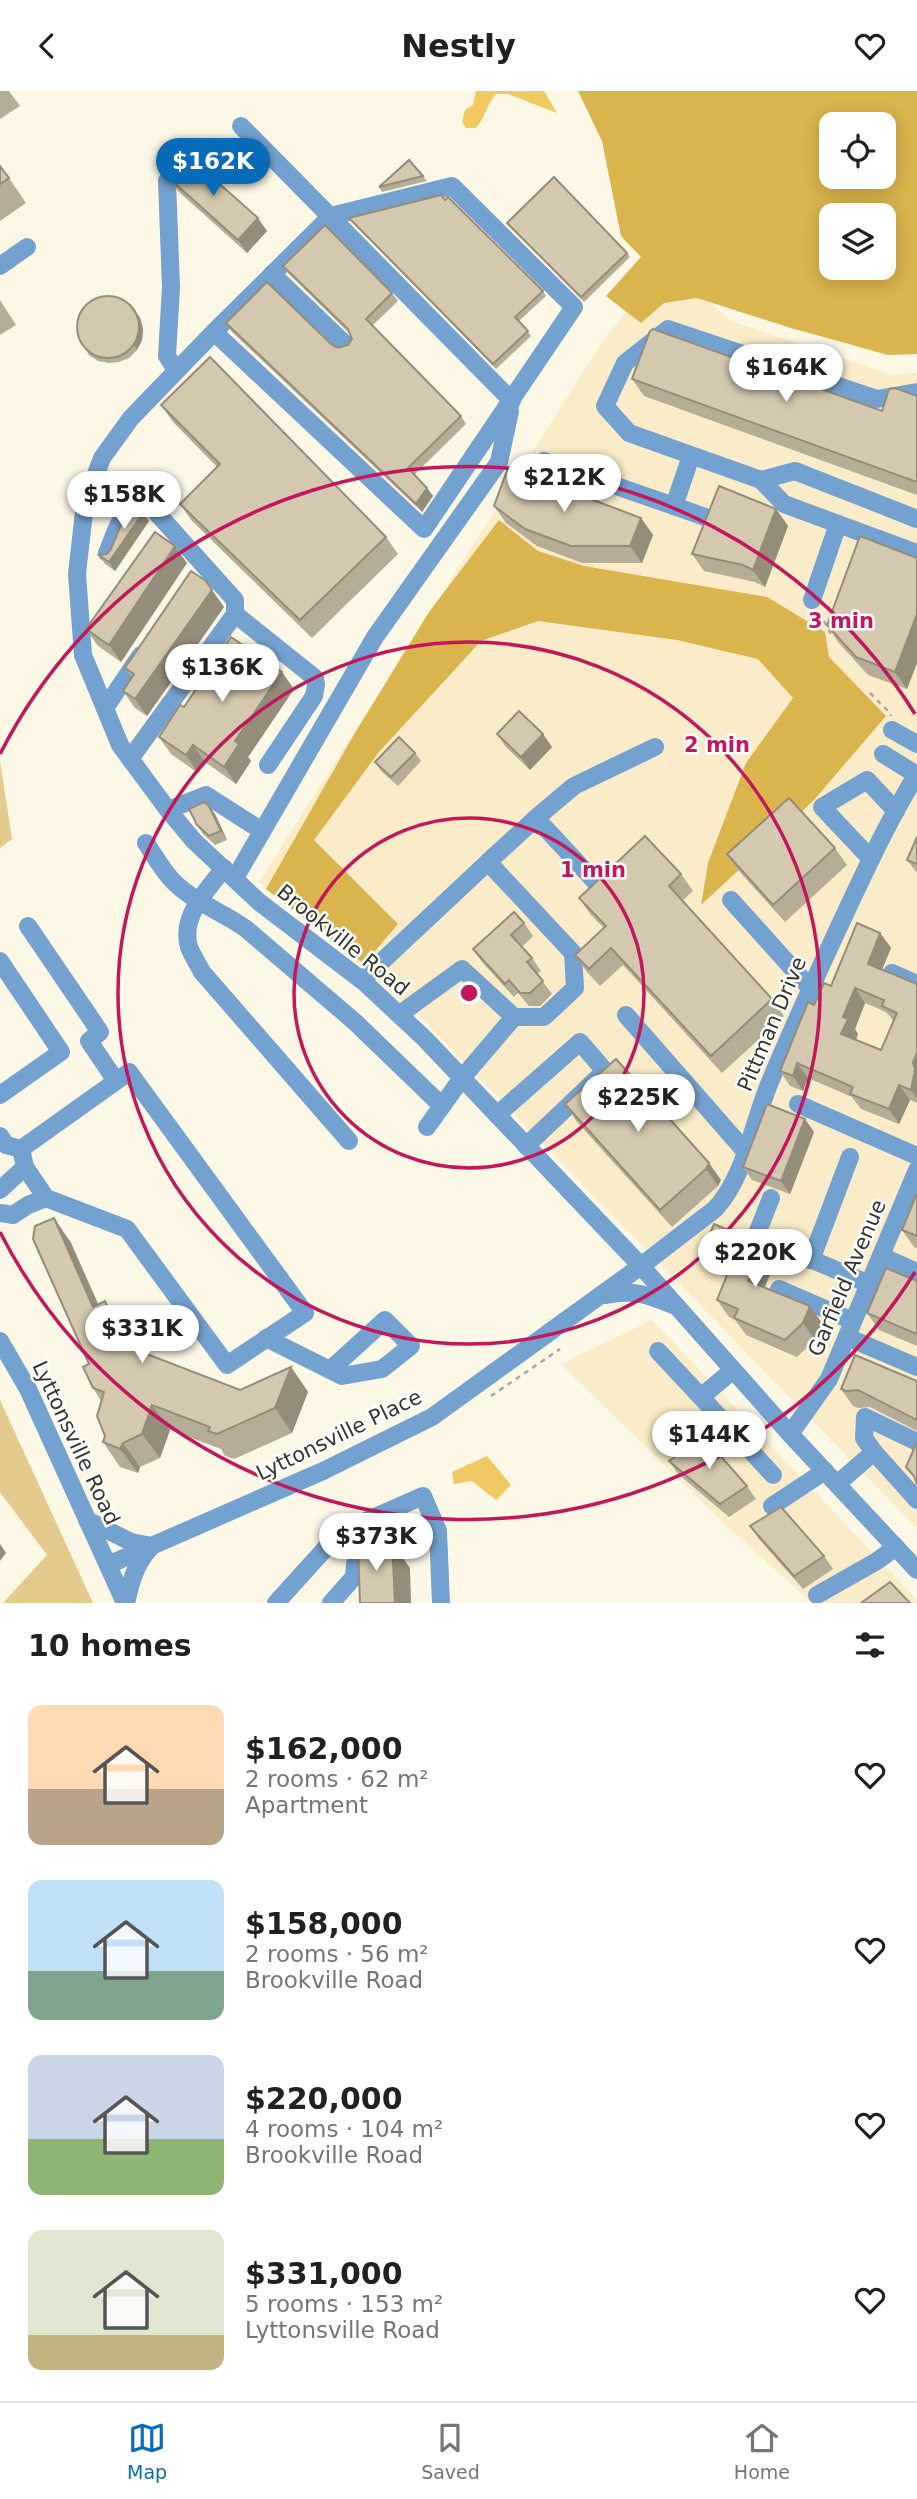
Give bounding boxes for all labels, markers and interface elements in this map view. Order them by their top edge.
icon: back [28,27,66,65]
text: Nestly [401,27,516,65]
icon: heart [851,27,889,65]
map controls [819,112,896,280]
button: locate [819,112,896,189]
pin: $162K [164,139,262,198]
text: $162K [172,148,254,174]
button: layers [819,203,896,280]
pin: $164K [737,345,835,404]
text: $164K [745,354,827,380]
pin: $212K [515,455,613,514]
text: $212K [523,464,605,490]
pin: $158K [75,471,173,531]
text: $158K [83,481,165,507]
text: 3 min [808,609,874,633]
pin: $136K [173,645,271,704]
text: $136K [181,654,263,680]
text: 2 min [684,733,750,757]
text: 1 min [560,858,626,882]
street label: Brookville Road [272,879,414,1001]
street label: Pittman Drive [733,953,811,1095]
centre of rings [457,981,481,1005]
pin: $225K [589,1075,687,1134]
text: $225K [597,1084,679,1110]
street label: Garfield Avenue [803,1196,891,1360]
pin: $220K [706,1229,804,1289]
text: $220K [714,1239,796,1265]
pin: $331K [93,1305,191,1365]
text: $331K [101,1315,183,1341]
street label: Lyttonsville Road [28,1357,124,1529]
street label: Lyttonsville Place [252,1385,426,1485]
pin: $144K [660,1411,758,1471]
text: $144K [668,1421,750,1447]
pin: $373K [327,1513,425,1573]
text: $373K [335,1523,417,1549]
icon: filters [851,1626,889,1664]
text: 10 homes [28,1628,192,1663]
text: $162,000 [245,1731,403,1766]
icon: home [84,1733,168,1817]
icon: heart [851,1756,889,1794]
text: 2 rooms · 62 m² [245,1766,429,1792]
text: Apartment [245,1792,368,1818]
text: $158,000 [245,1906,403,1941]
icon: home [84,1908,168,1992]
icon: heart [851,1931,889,1969]
text: 2 rooms · 56 m² [245,1941,429,1967]
text: Brookville Road [245,1967,423,1993]
text: $220,000 [245,2081,403,2116]
icon: home [84,2083,168,2167]
icon: heart [851,2106,889,2144]
text: 4 rooms · 104 m² [245,2116,443,2142]
text: Brookville Road [245,2142,423,2168]
text: $331,000 [245,2256,403,2291]
icon: home [84,2258,168,2342]
icon: heart [851,2281,889,2319]
text: 5 rooms · 153 m² [245,2291,443,2317]
text: Lyttonsville Road [245,2317,440,2343]
tab: Map [127,2419,167,2483]
tab: Saved [421,2419,480,2483]
tab: Home [734,2419,790,2483]

